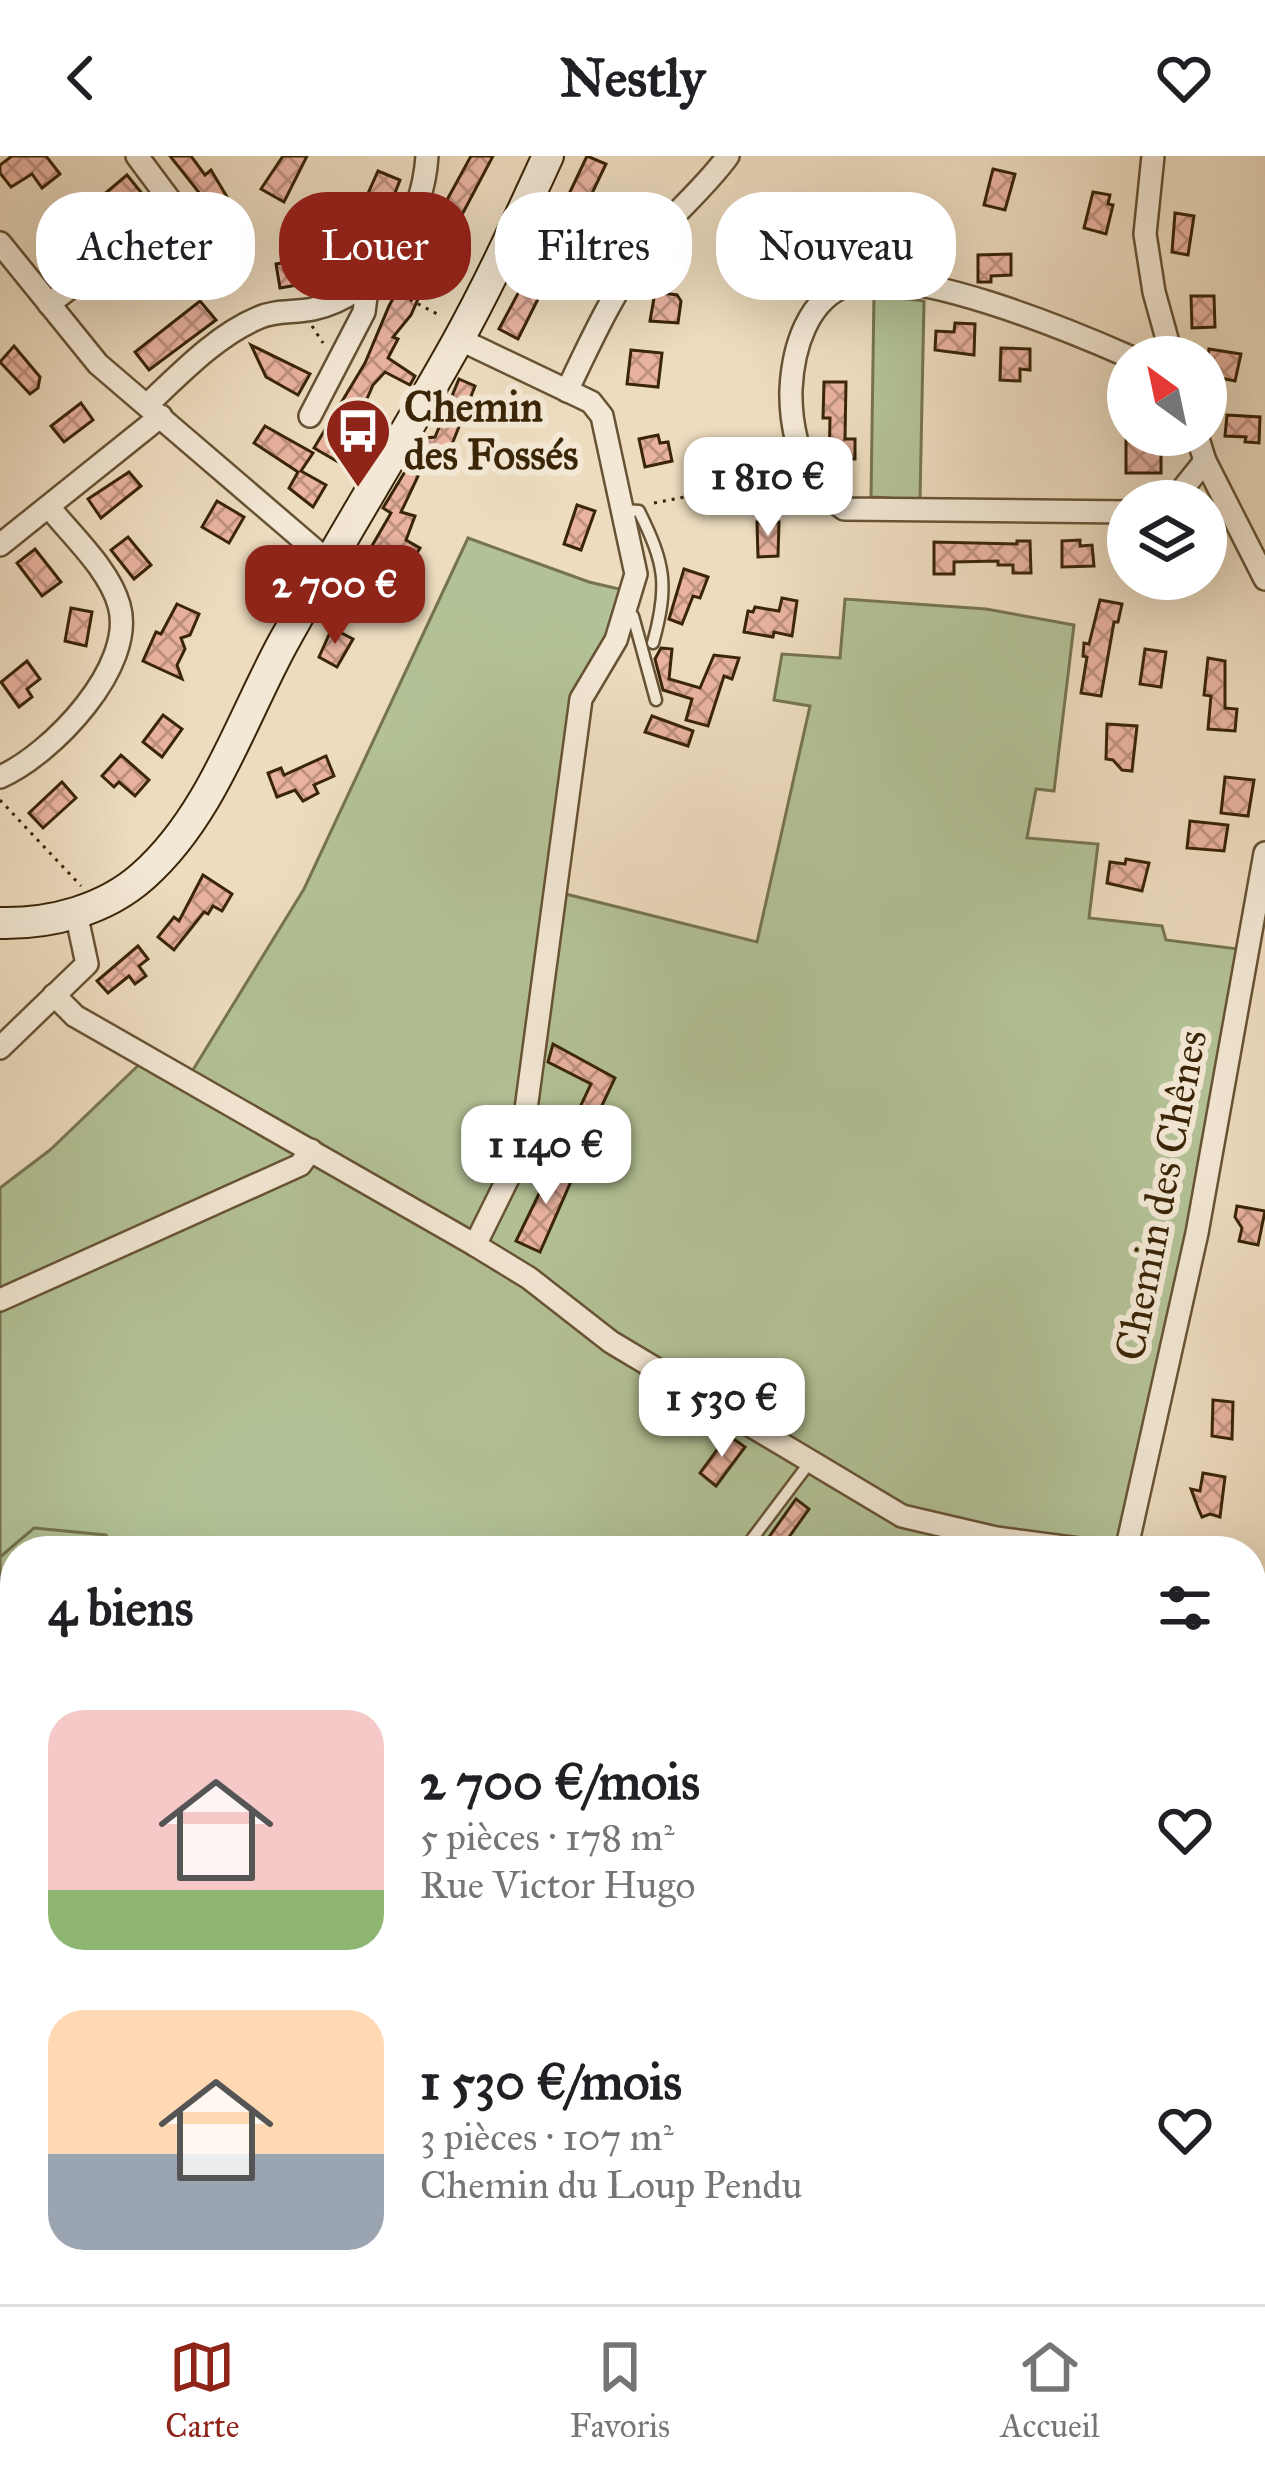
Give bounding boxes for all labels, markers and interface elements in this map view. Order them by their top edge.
icon: back [48,45,114,111]
text: Nestly [560,45,705,111]
icon: heart [1151,45,1217,111]
chip: Acheter [36,192,255,300]
chip: Louer [279,192,471,300]
chip: Filtres [495,192,692,300]
chip: Nouveau [716,192,956,300]
north arrow [1107,336,1227,456]
map controls [1107,336,1227,600]
place label: Chemin des Fossés [404,381,578,481]
bus stop icon: Chemin des Fossés [323,396,393,490]
pin: 1 810 € [657,437,879,539]
text: 1 810 € [711,452,825,500]
button: layers [1107,480,1227,600]
pin: 2 700 € [224,545,446,647]
text: 2 700 € [272,560,398,608]
street label: Chemin des Chênes [1103,1025,1219,1365]
pin: 1 140 € [435,1105,657,1207]
text: 1 140 € [488,1120,604,1168]
pin: 1 530 € [611,1358,833,1460]
text: 1 530 € [666,1373,778,1421]
icon: filters [1152,1575,1218,1641]
text: 4 biens [48,1577,193,1639]
text: 2 700 €/mois [420,1751,700,1813]
icon: home [144,1758,288,1902]
icon: heart [1152,1797,1218,1863]
text: 5 pièces · 178 m² [420,1813,675,1861]
text: Rue Victor Hugo [420,1861,696,1909]
text: 1 530 €/mois [420,2051,682,2113]
icon: home [144,2058,288,2202]
icon: heart [1152,2097,1218,2163]
text: 3 pièces · 107 m² [420,2113,674,2161]
text: Chemin du Loup Pendu [420,2161,803,2209]
tab: Carte [165,2334,239,2446]
tab: Favoris [570,2334,670,2446]
tab: Accueil [1001,2334,1100,2446]

